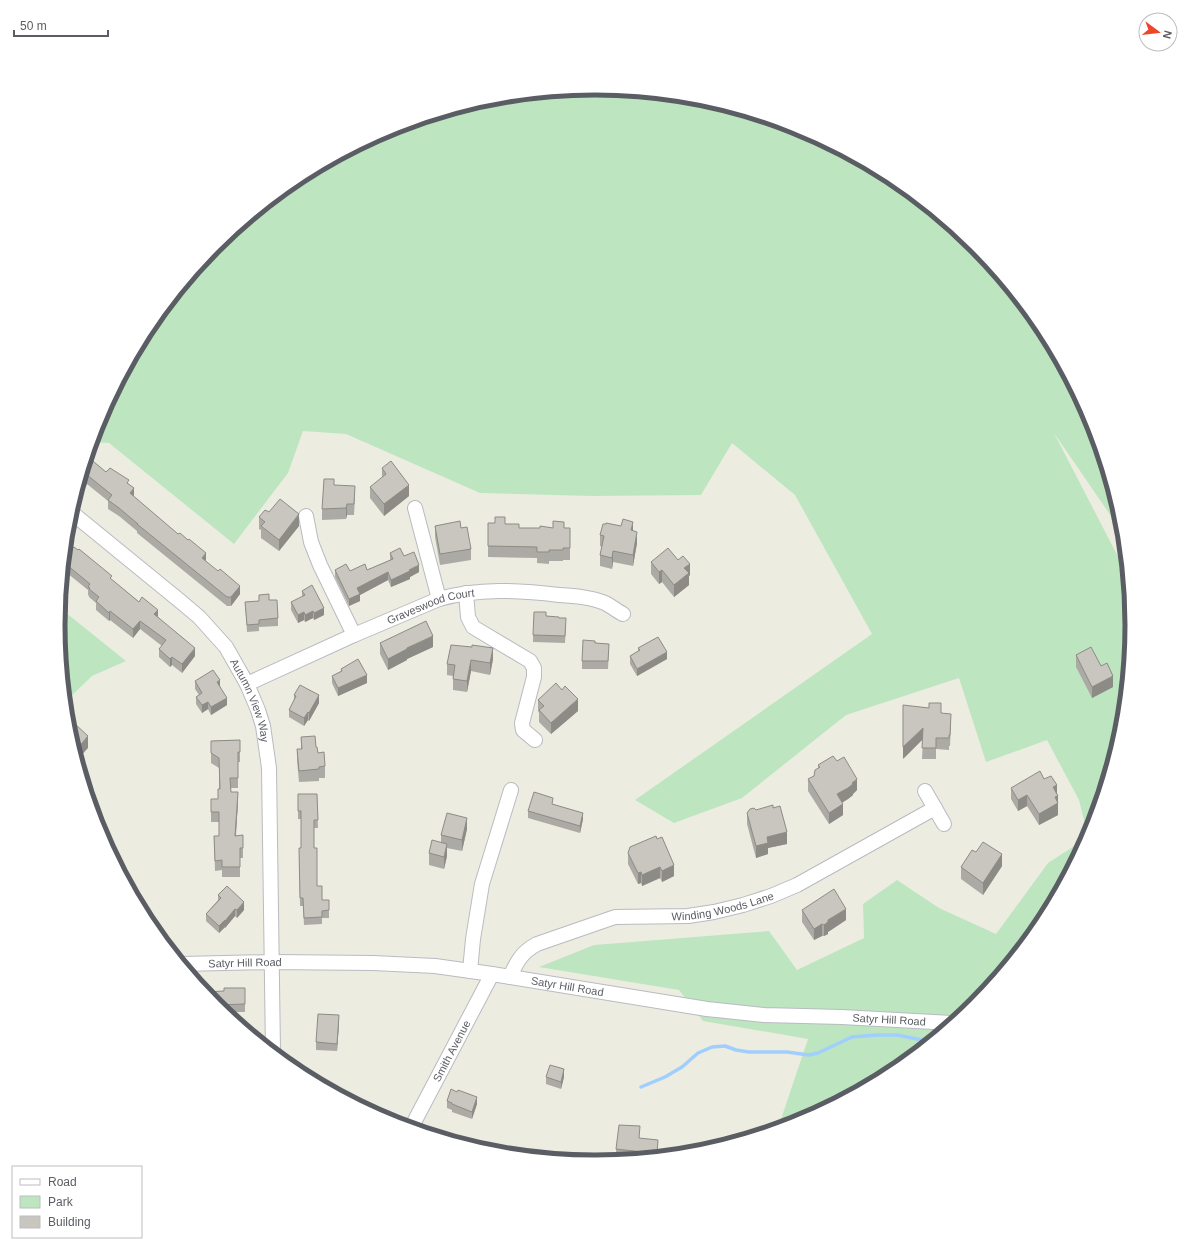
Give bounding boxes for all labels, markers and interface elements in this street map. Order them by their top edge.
scale bar [14,12,108,38]
north arrow [1138,12,1178,52]
text: 50 m [20,19,47,33]
text: N [1161,29,1174,40]
street label: Graveswood Court [385,586,475,626]
street label: Autumn View Way [228,657,271,743]
street label: Winding Woods Lane [671,890,775,922]
street label: Satyr Hill Road [208,956,282,969]
street label: Satyr Hill Road [530,974,605,998]
street label: Satyr Hill Road [852,1012,926,1028]
street label: Smith Avenue [430,1018,473,1084]
legend [12,1166,142,1238]
text: Road [48,1175,77,1189]
text: Park [48,1195,74,1209]
text: Building [48,1215,91,1229]

